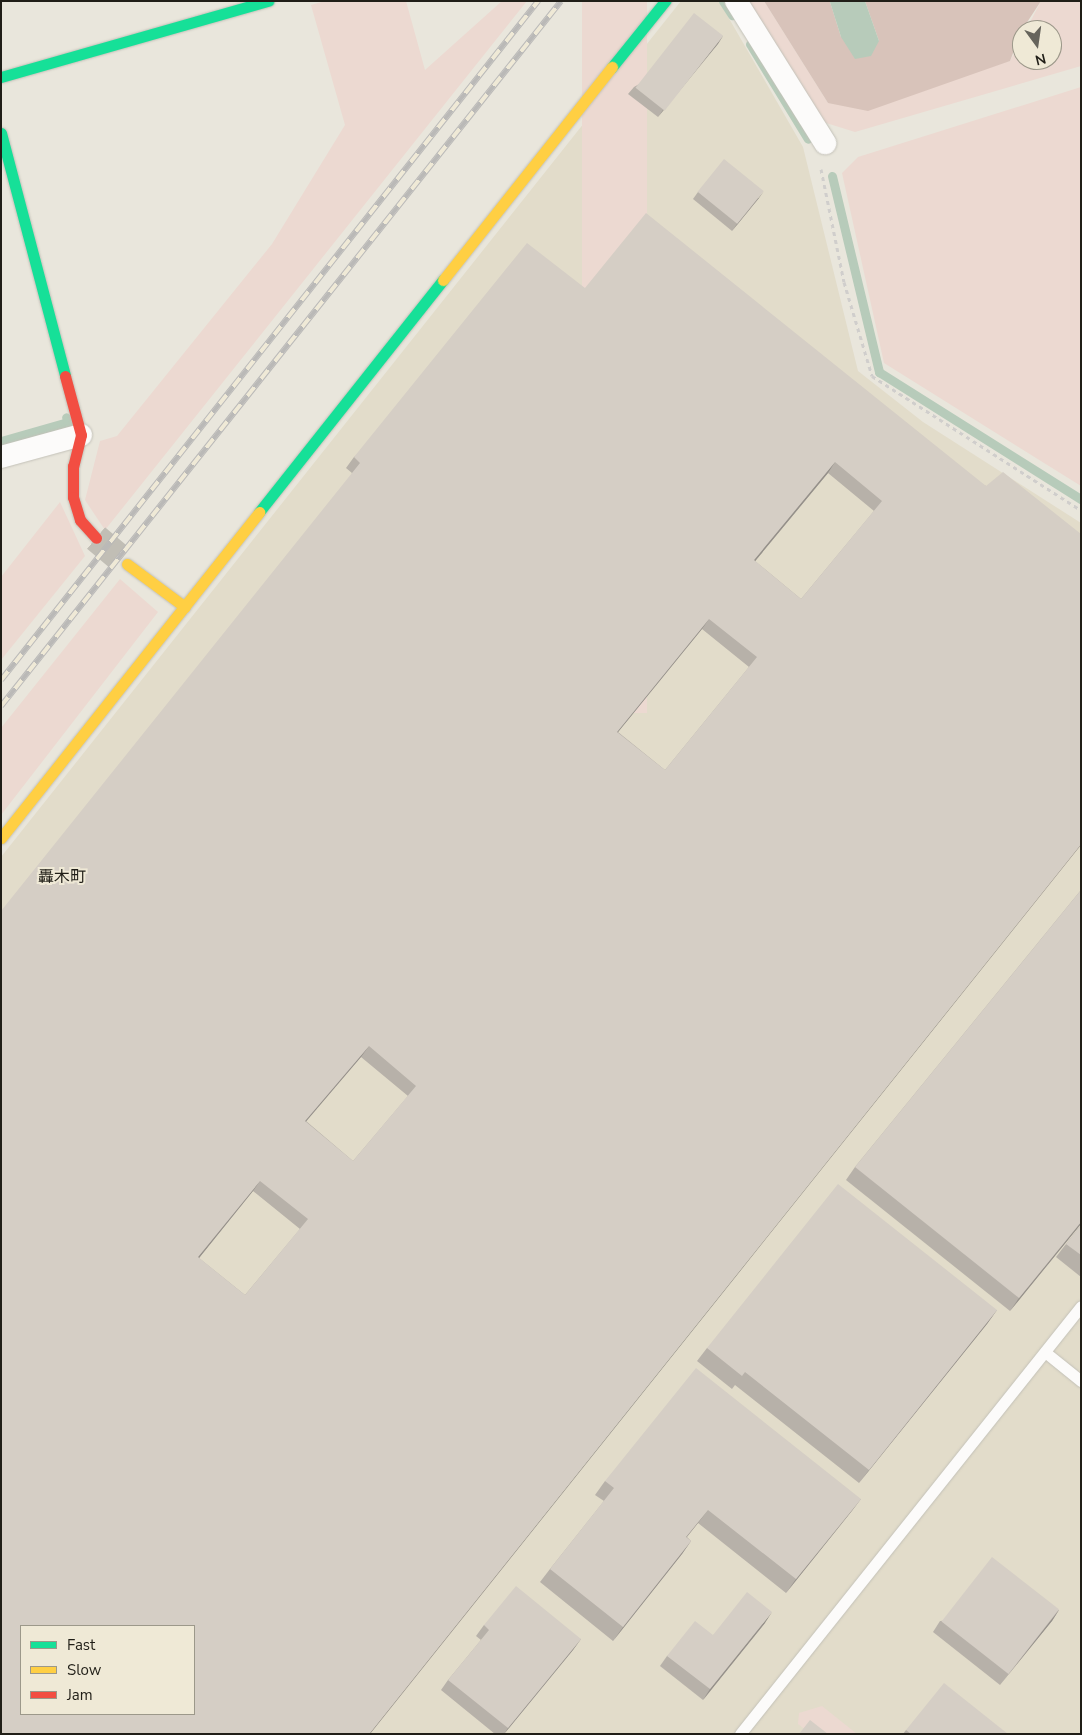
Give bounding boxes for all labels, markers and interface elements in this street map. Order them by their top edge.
north arrow [1012,20,1062,70]
text: N [1033,49,1048,70]
district label: 轟木町 [38,867,86,887]
legend [20,1625,195,1715]
text: Fast [67,1635,95,1655]
text: Slow [67,1660,101,1680]
text: Jam [67,1685,93,1705]

